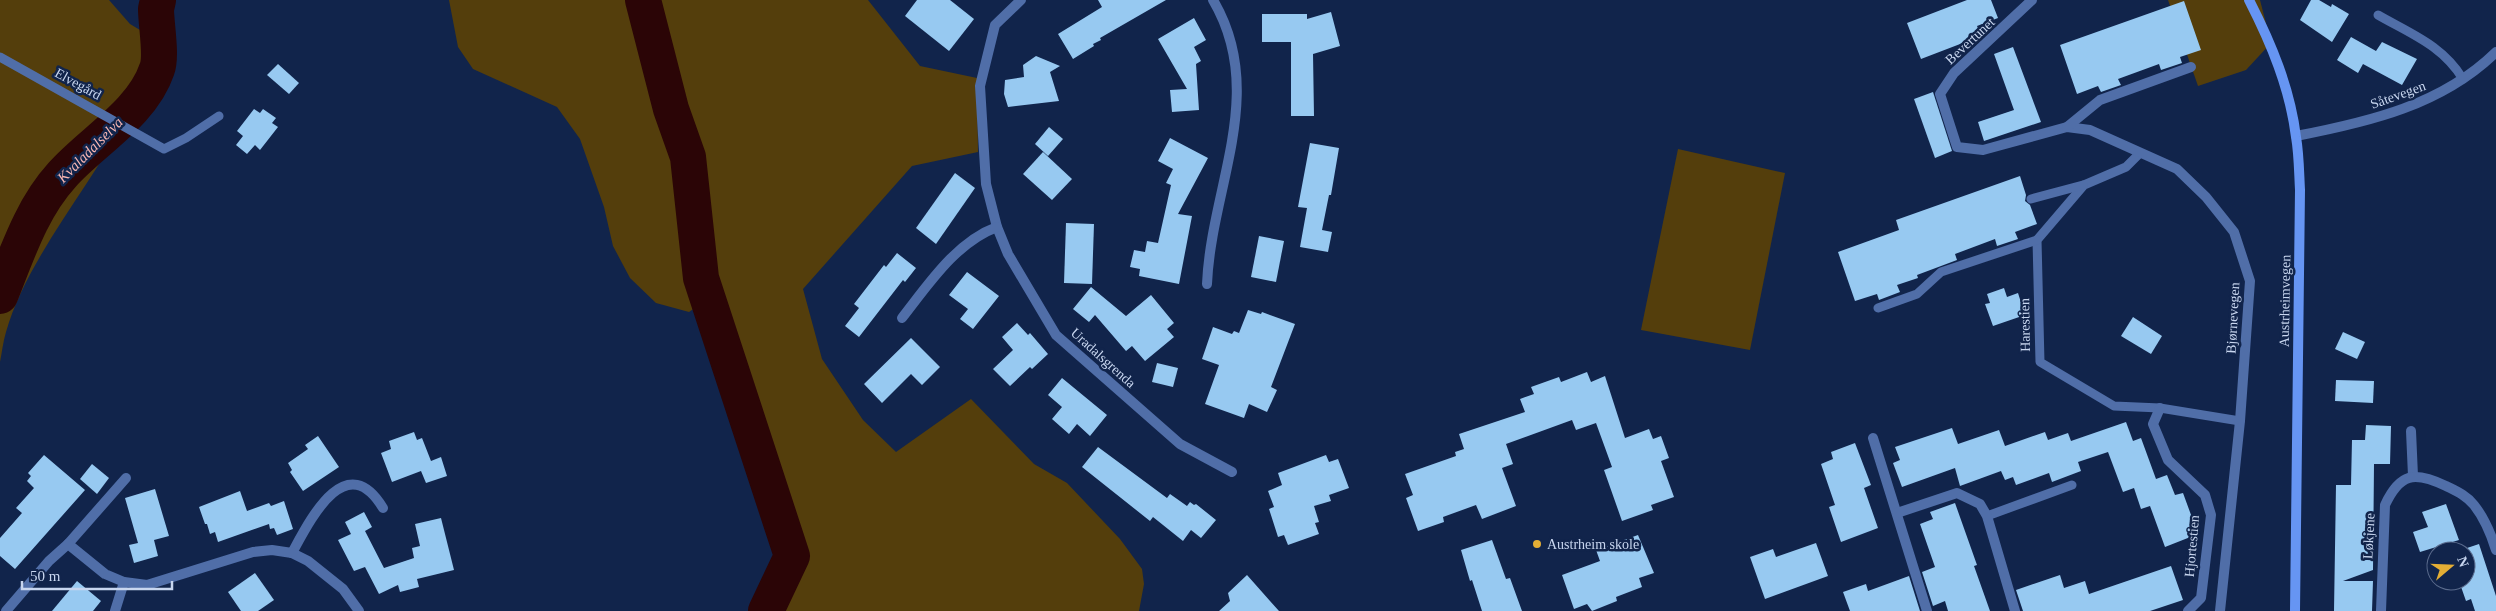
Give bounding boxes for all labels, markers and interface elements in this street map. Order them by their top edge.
street label: Bevertunet [1942,14,1998,67]
street label: Elvegård [52,65,104,103]
street label: Såtevegen [2368,78,2428,112]
water label: Kvaladalselva [53,114,126,187]
street label: Austrheimvegen [2277,255,2293,347]
street label: Bjørnevegen [2224,282,2242,354]
street label: Harestien [2017,298,2033,352]
street label: Uradalsgrenda [1068,325,1139,391]
street label: Løkjene [2360,513,2378,559]
street label: Hjortestien [2182,514,2202,578]
place label: Austrheim skole [1547,537,1639,552]
marker: Austrheim skole [1531,538,1543,550]
north arrow [2426,541,2476,591]
text: N [2454,555,2472,569]
scale bar [22,558,172,590]
text: 50 m [30,568,61,584]

